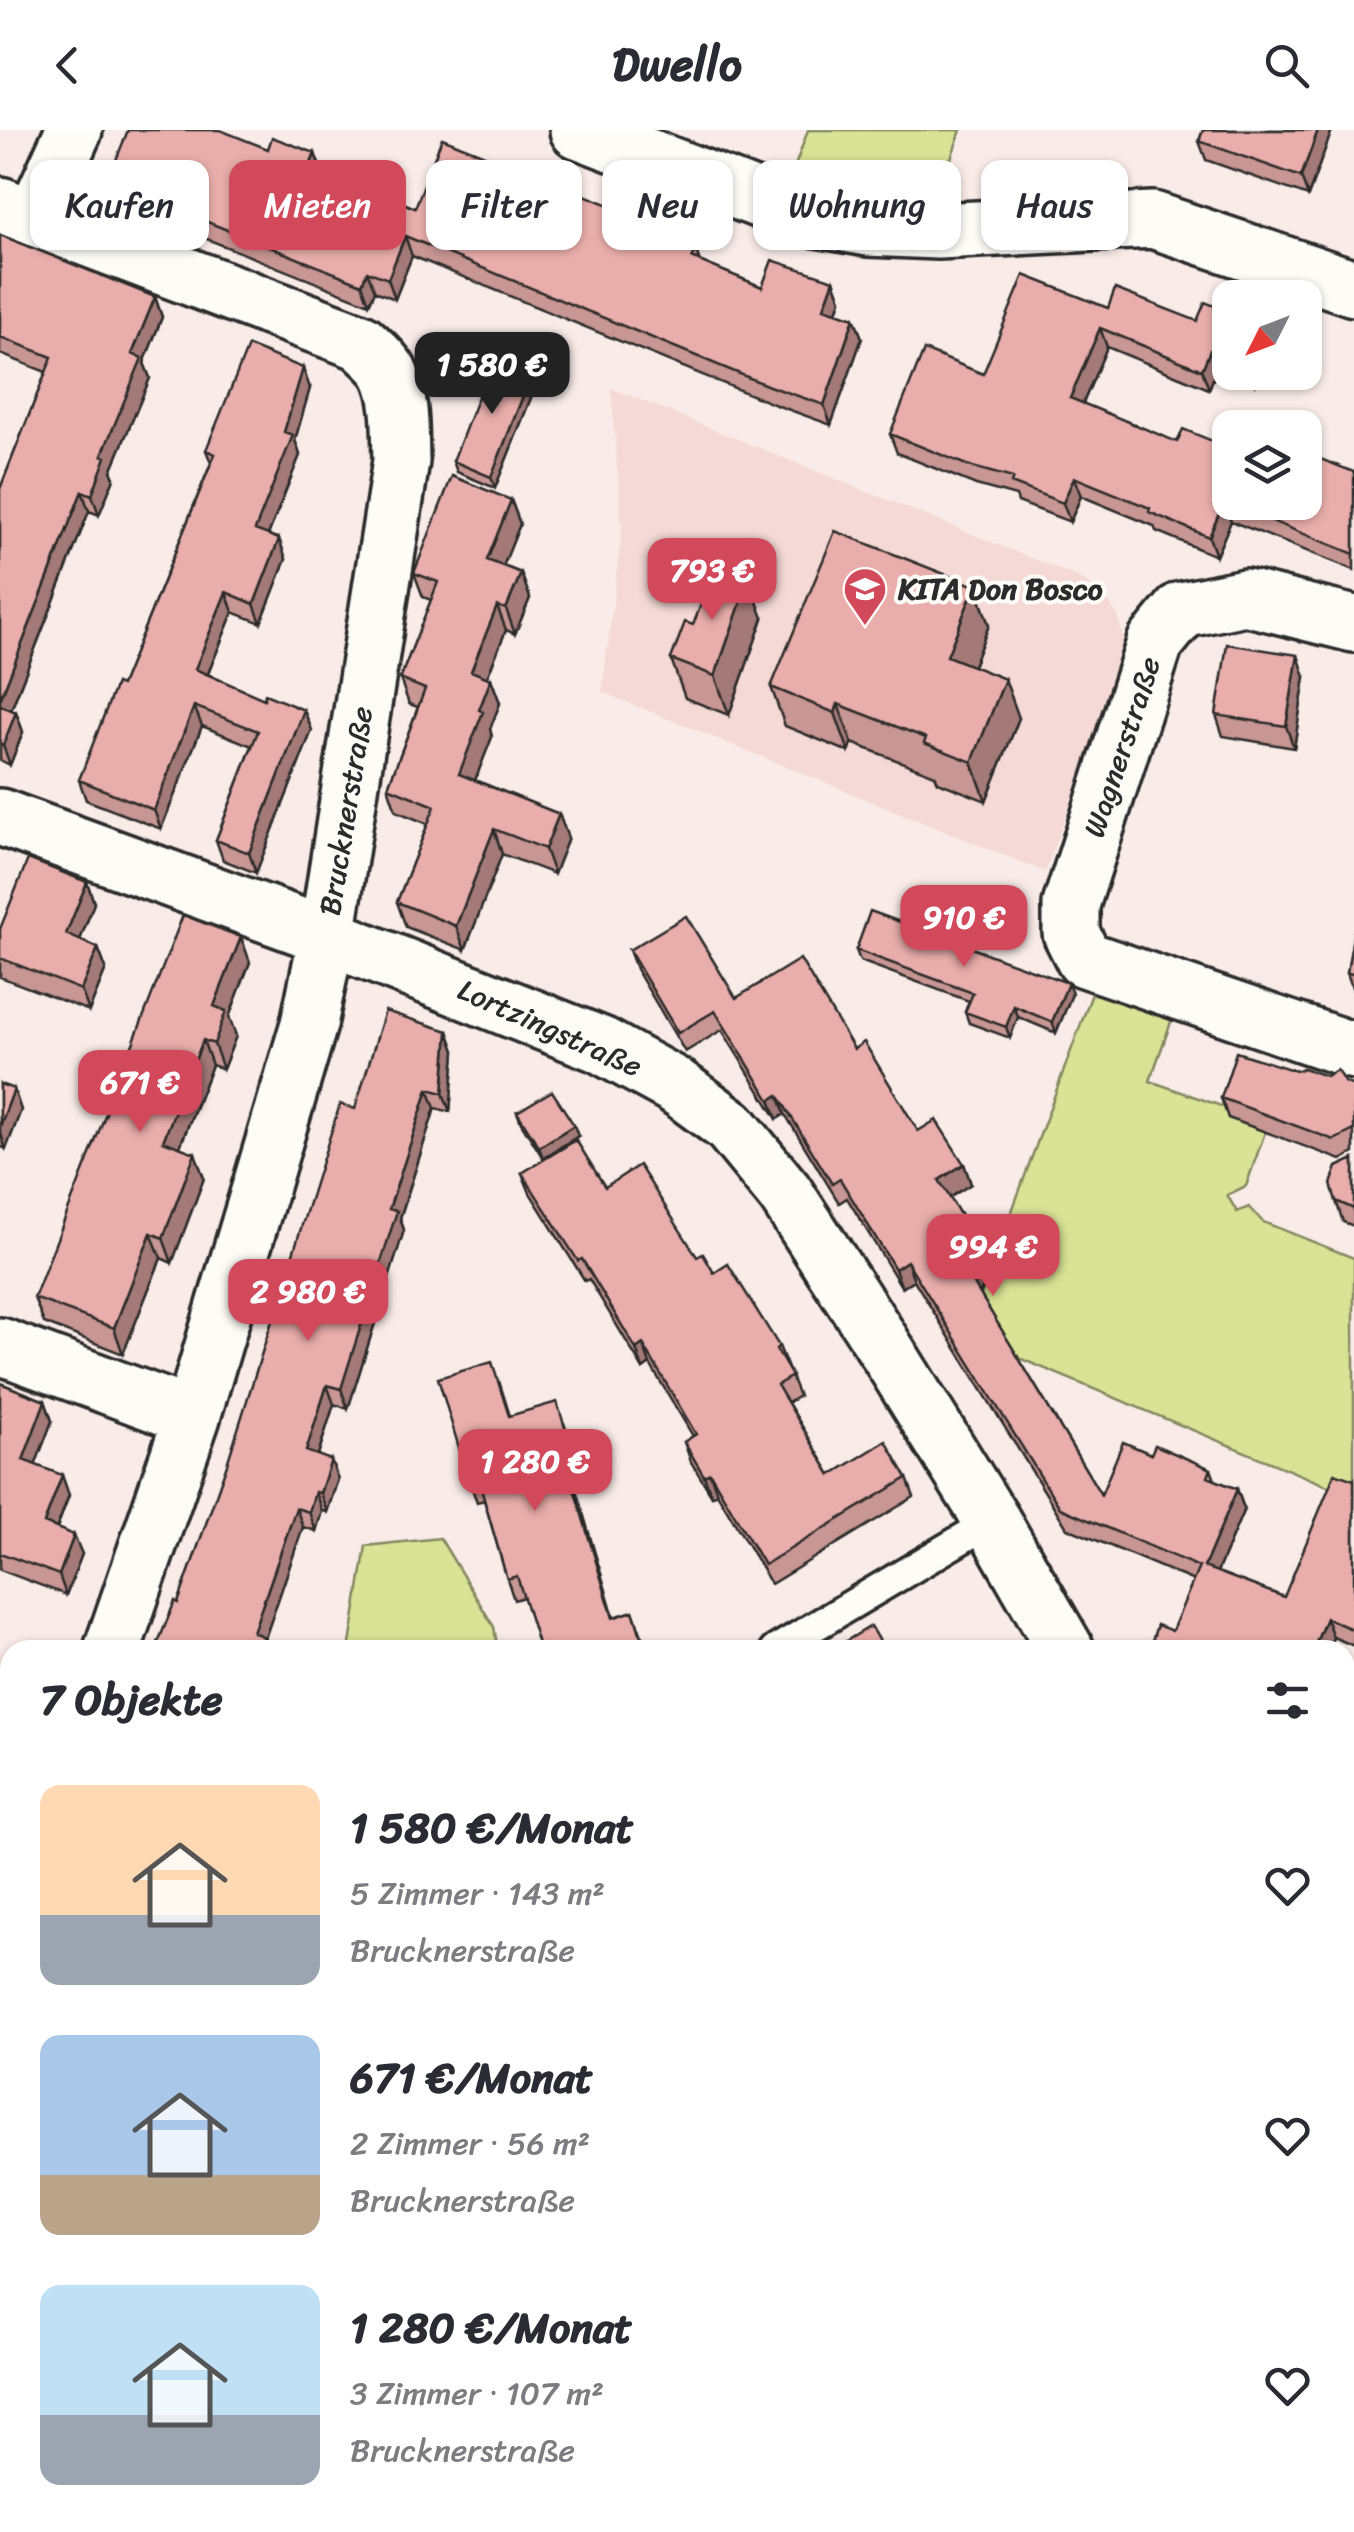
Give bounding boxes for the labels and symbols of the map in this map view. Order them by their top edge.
north arrow [1212,280,1322,390]
pin: 1 580 € [400,332,584,417]
pin: 793 € [642,538,782,623]
place label: KITA Don Bosco [897,562,1103,616]
school or university icon: KITA Don Bosco [842,566,888,627]
street label: Wagnerstraße [1067,649,1177,845]
street label: Brucknerstraße [303,703,389,919]
pin: 910 € [894,885,1034,970]
street label: Lortzingstraße [449,963,651,1093]
pin: 671 € [70,1050,210,1135]
pin: 994 € [923,1214,1063,1299]
pin: 2 980 € [216,1259,400,1344]
pin: 1 280 € [443,1429,627,1514]

